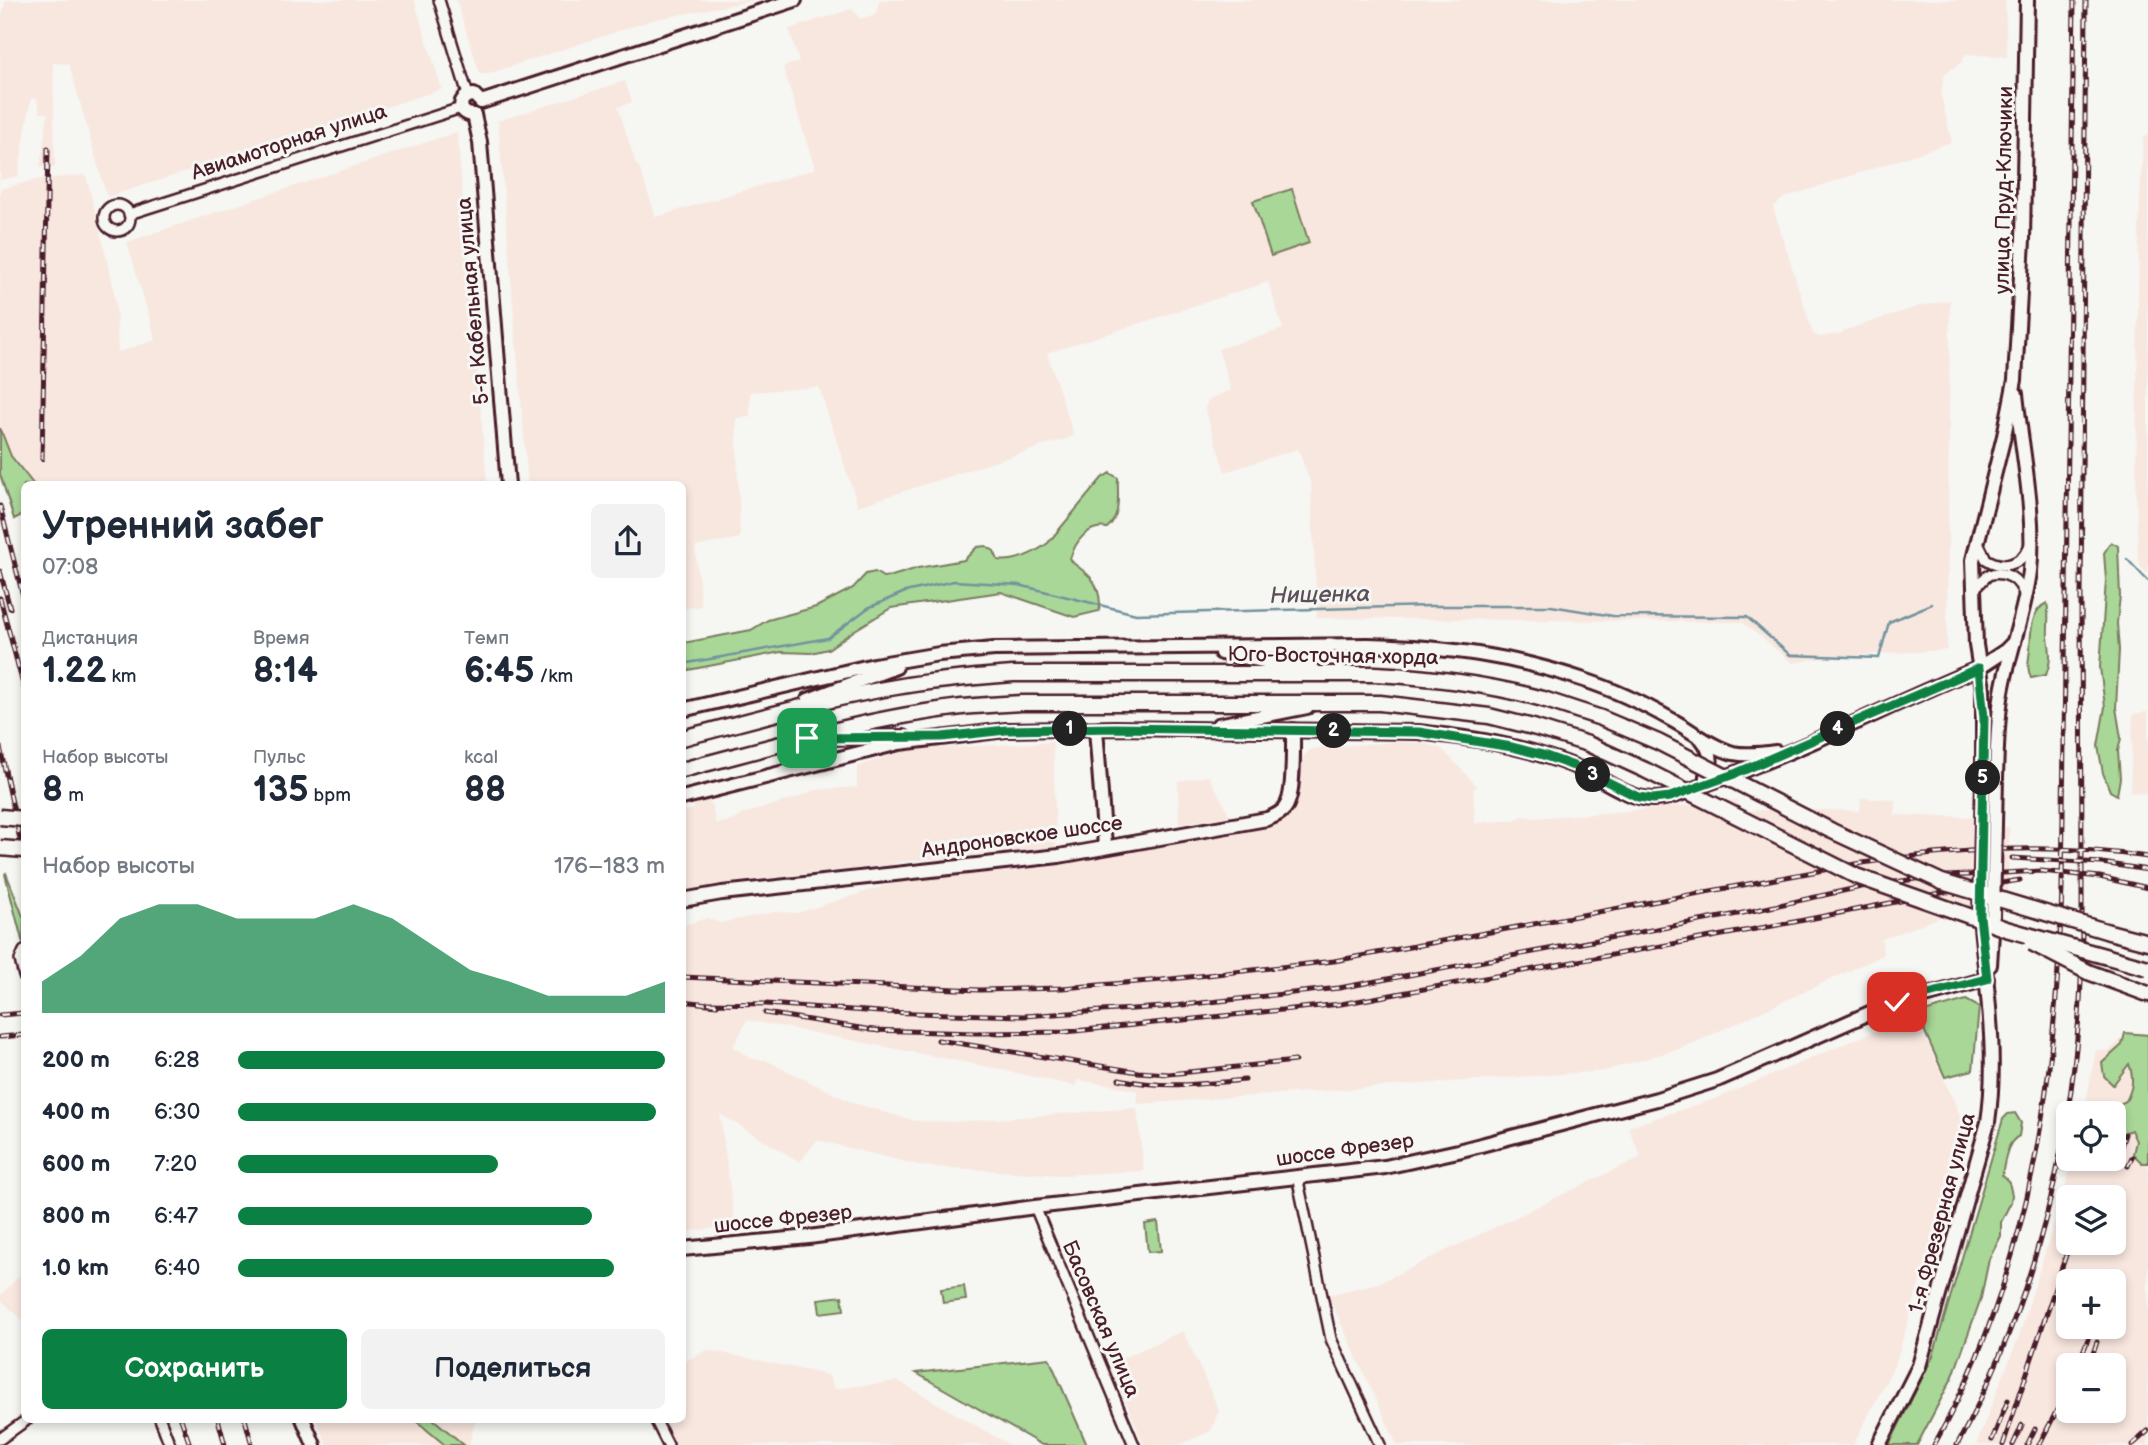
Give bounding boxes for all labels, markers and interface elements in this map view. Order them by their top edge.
street label: улица Пруд-Ключики [1990,86,2018,294]
street label: Авиамоторная улица [187,98,390,186]
street label: 5-я Кабельная улица [451,196,495,406]
text: Утренний забег [42,504,324,549]
button: share [591,504,665,578]
text: 07:08 [42,553,98,581]
water label: Нищенка [1270,580,1370,610]
text: Дистанция [42,627,138,650]
text: Время [253,627,309,650]
text: Темп [464,627,509,650]
street label: Юго-Восточная хорда [1227,642,1439,670]
text: 1.22 [42,650,106,693]
text: 8:14 [253,650,318,693]
text: 6:45 [464,650,534,693]
text: km [106,665,137,688]
text: /km [534,665,573,688]
pin [777,708,837,768]
pin: 1 [1052,712,1088,746]
pin: 4 [1820,712,1856,746]
pin: 2 [1316,714,1352,748]
text: 1 [1066,717,1074,740]
text: 4 [1832,717,1843,740]
icon: arrive [788,719,826,757]
text: 2 [1328,719,1339,742]
text: Набор высоты [42,746,168,769]
text: Пульс [253,746,306,769]
text: kcal [464,746,498,769]
pin: 3 [1576,758,1610,792]
pin: 5 [1966,760,2000,796]
text: 3 [1587,763,1598,786]
text: 5 [1977,766,1988,789]
text: 8 [42,769,63,812]
text: 135 [253,769,308,812]
text: 88 [464,769,506,812]
text: m [63,784,84,807]
text: bpm [308,784,351,807]
street label: Андроновское шоссе [919,810,1125,864]
text: Набор высоты [42,852,195,880]
text: 176–183 m [554,852,665,880]
pin [1867,972,1927,1032]
icon: check [1878,983,1916,1021]
text: 200 m [42,1046,110,1074]
text: 6:28 [154,1046,200,1074]
text: 400 m [42,1098,110,1126]
text: 6:30 [154,1098,200,1126]
map controls [2056,1101,2126,1423]
button: locate [2056,1101,2126,1171]
street label: 1-я Фрезерная улица [1903,1110,1981,1316]
street label: шоссе Фрезер [1275,1128,1416,1172]
text: 600 m [42,1150,110,1178]
text: 7:20 [154,1150,197,1178]
button: layers [2056,1185,2126,1255]
street label: шоссе Фрезер [713,1199,853,1239]
text: 800 m [42,1202,110,1230]
text: 6:47 [154,1202,198,1230]
street label: Басовская улица [1057,1237,1146,1402]
text: 1.0 km [42,1254,109,1282]
text: 6:40 [154,1254,200,1282]
button: + [2056,1269,2126,1339]
button: Сохранить [42,1329,347,1409]
button: Поделиться [361,1329,665,1409]
button: − [2056,1353,2126,1423]

